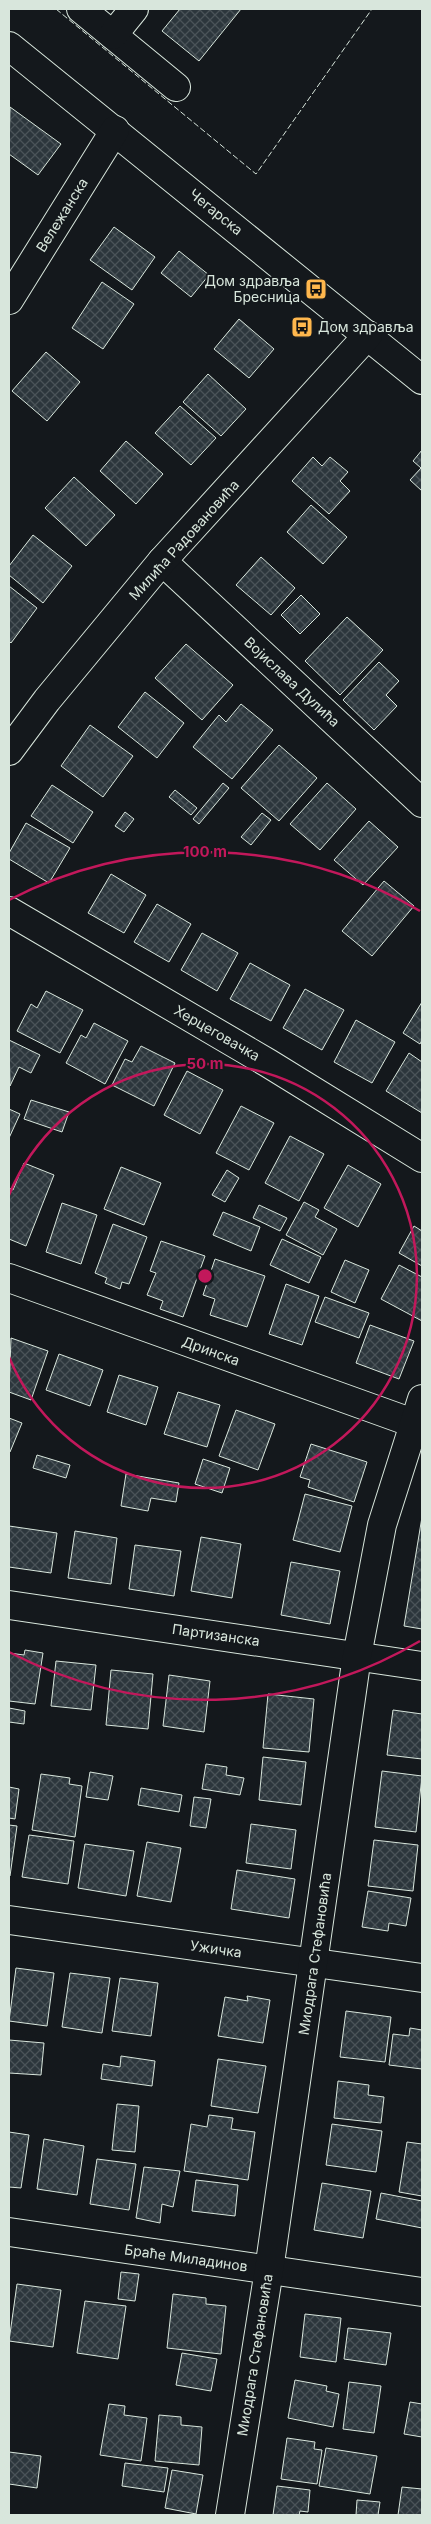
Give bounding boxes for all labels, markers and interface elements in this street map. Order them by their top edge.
street label: Вележанска [32,175,91,255]
street label: Чегарска [186,185,247,238]
place label: Дом здравља Бресница [204,272,300,305]
bus stop icon: Дом здравља Бресница [304,277,328,301]
bus stop icon: Дом здравља [290,315,314,339]
place label: Дом здравља [318,318,414,335]
street label: Милића Радовановића [125,476,242,603]
street label: Војислава Дулића [241,633,343,730]
text: 100 m [183,842,227,861]
street label: Херцеговачка [171,1001,263,1064]
text: 50 m [187,1054,223,1073]
centre of rings [196,1267,214,1285]
street label: Дринска [180,1332,242,1369]
street label: Партизанска [171,1620,261,1649]
street label: Миодрага Стефановића [295,1872,334,2036]
street label: Ужичка [189,1936,243,1961]
street label: Браће Миладинов [123,2240,249,2275]
street label: Миодрага Стефановића [233,2273,276,2437]

